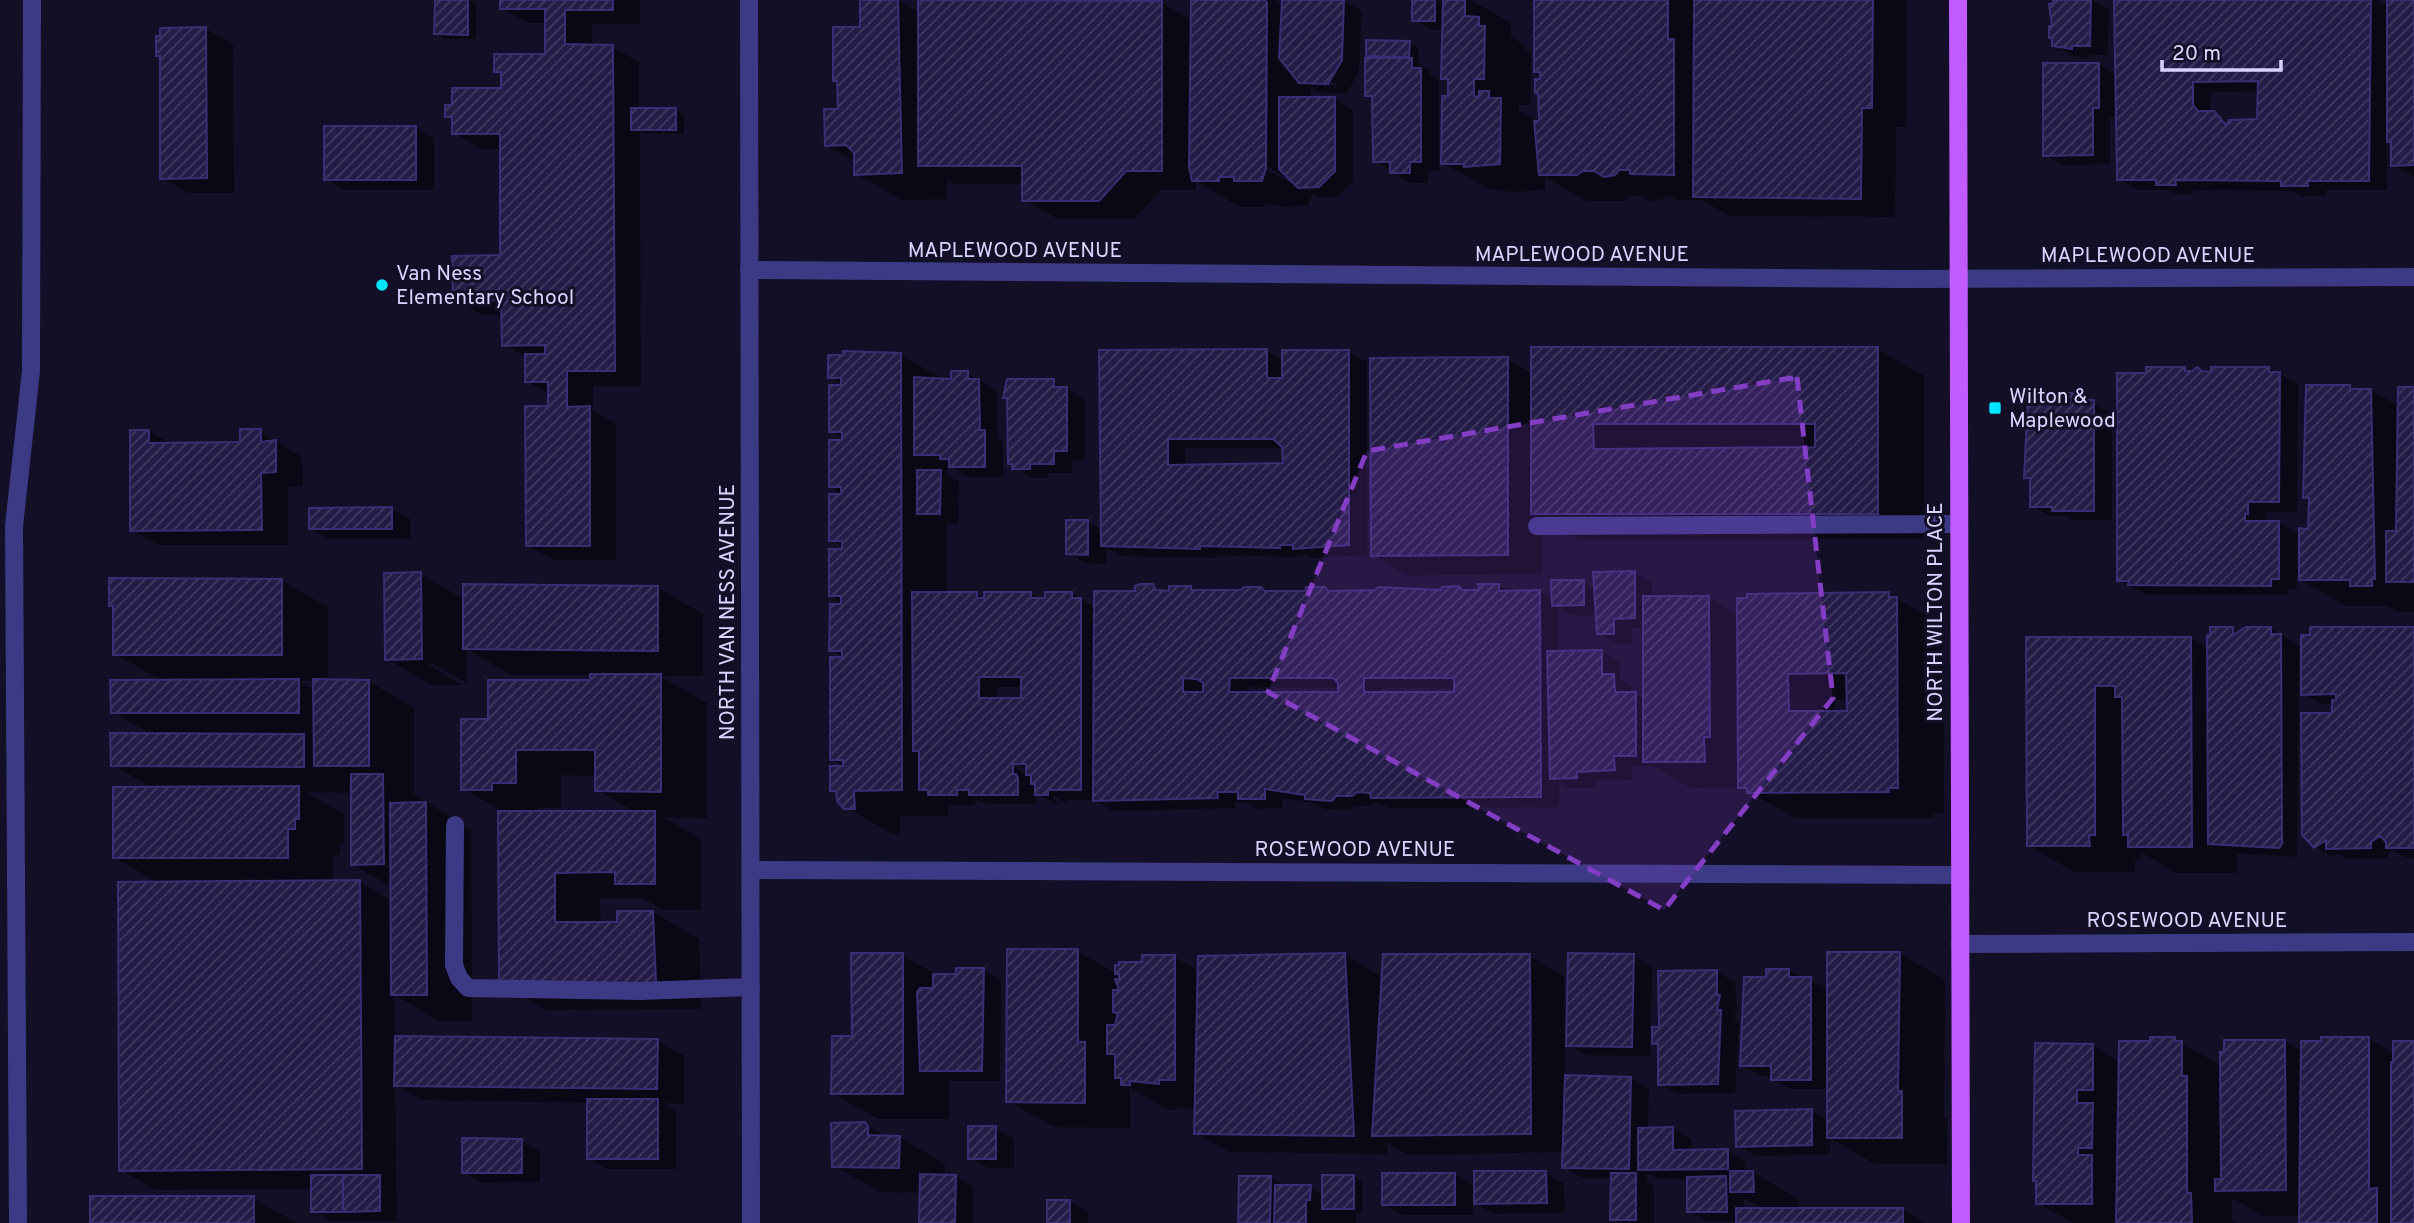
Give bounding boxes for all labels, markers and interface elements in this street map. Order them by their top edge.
scale bar [2162,28,2281,72]
text: 20 m [2172,41,2221,68]
street label: MAPLEWOOD AVENUE [908,238,1122,265]
street label: MAPLEWOOD AVENUE [1475,242,1689,269]
street label: MAPLEWOOD AVENUE [2041,243,2255,270]
place label: Van Ness Elementary School [396,261,574,312]
marker: Van Ness Elementary School [374,277,390,293]
place label: Wilton & Maplewood [2009,384,2116,435]
marker: Wilton & Maplewood [1987,400,2003,416]
street label: NORTH VAN NESS AVENUE [715,484,742,740]
street label: NORTH WILTON PLACE [1923,502,1950,722]
street label: ROSEWOOD AVENUE [1255,837,1455,864]
street label: ROSEWOOD AVENUE [2087,908,2287,935]

